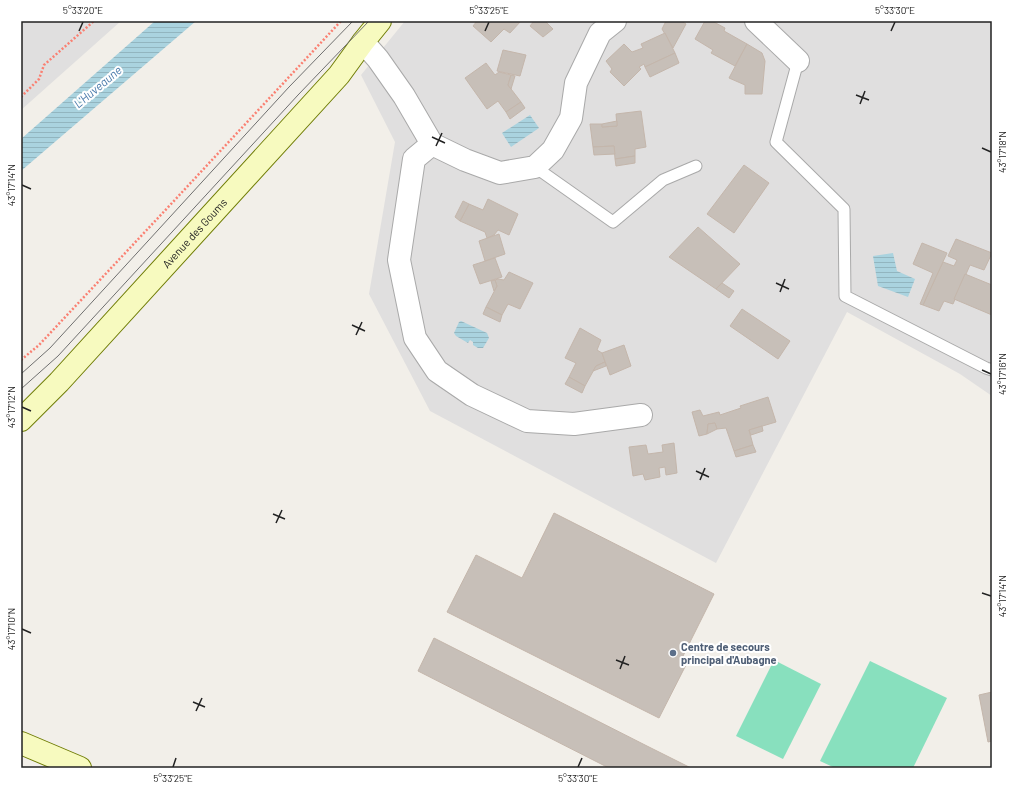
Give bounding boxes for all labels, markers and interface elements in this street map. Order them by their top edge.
text: 5°33'20"E [63,4,103,16]
text: 5°33'25"E [469,4,509,16]
text: 5°33'30"E [875,4,915,16]
water label: L'Huveaune [71,62,124,110]
text: 43°17'18"N [996,131,1008,173]
text: 43°17'14"N [5,164,17,206]
street label: Avenue des Goums [159,196,229,270]
text: 43°17'16"N [996,353,1008,395]
text: 43°17'12"N [5,386,17,428]
text: 43°17'14"N [996,575,1008,617]
text: 43°17'10"N [5,608,17,650]
place label: Centre de secours principal d'Aubagne [681,640,777,666]
marker: Centre de secours principal d'Aubagne [668,648,678,658]
text: 5°33'25"E [153,772,193,784]
text: 5°33'30"E [558,772,598,784]

